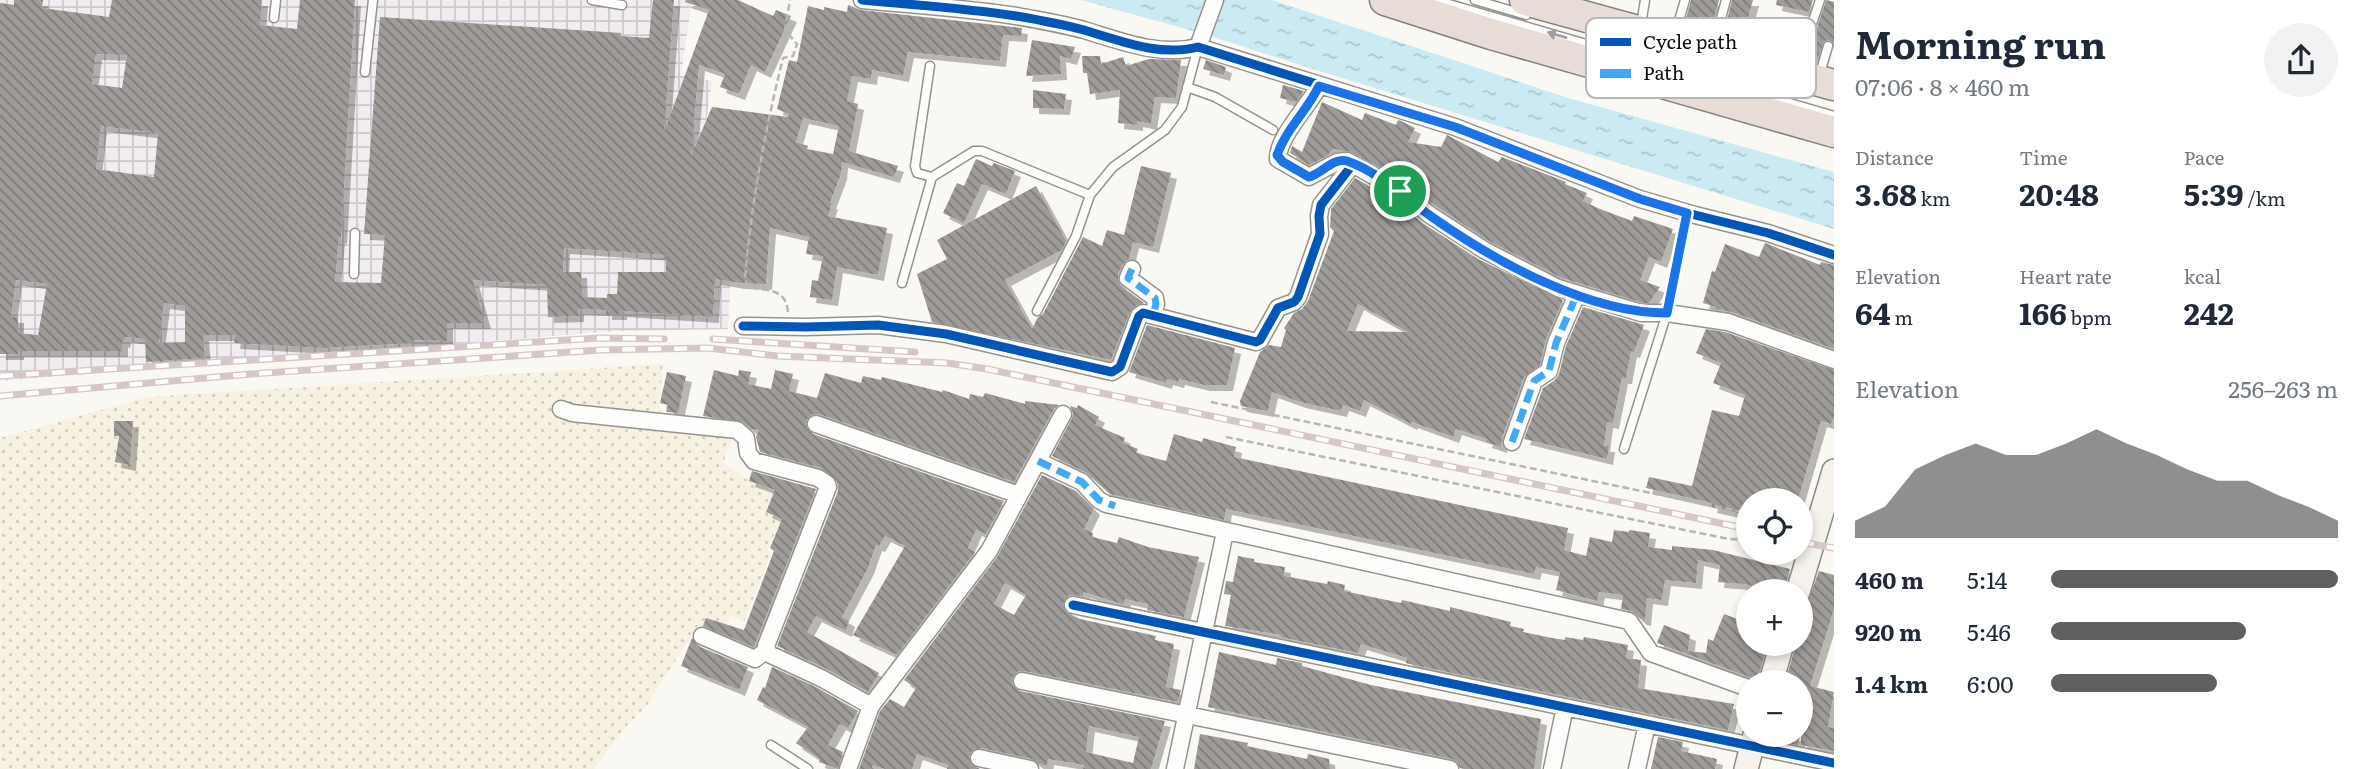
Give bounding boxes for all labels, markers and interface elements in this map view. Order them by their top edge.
text: Morning run [1855,14,2106,71]
legend [1586,18,1816,98]
button: share [2264,23,2338,97]
text: Cycle path [1643,27,1737,55]
one-way arrow [1546,30,1567,40]
text: Path [1643,58,1684,86]
text: 07:06 · 8 × 460 m [1855,69,2030,103]
text: Distance [1855,143,1934,171]
text: Time [2019,143,2068,171]
text: Pace [2184,143,2224,171]
pin [1370,161,1430,221]
text: 3.68 [1855,171,1917,215]
text: 20:48 [2019,171,2099,215]
text: 5:39 [2184,171,2244,215]
icon: arrive [1381,172,1419,210]
text: km [1917,184,1951,212]
text: /km [2244,184,2285,212]
text: Elevation [1855,262,1941,290]
text: Heart rate [2019,262,2112,290]
text: kcal [2184,262,2221,290]
text: 64 [1855,290,1891,334]
text: 166 [2019,290,2067,334]
text: 242 [2184,290,2234,334]
text: m [1891,303,1913,331]
text: bpm [2067,303,2112,331]
text: Elevation [1855,371,1959,405]
text: 256–263 m [2228,371,2338,405]
map controls [1736,488,1813,747]
button: locate [1736,488,1813,565]
text: 460 m [1855,562,1924,596]
text: 5:14 [1967,562,2007,596]
button: + [1736,579,1813,656]
text: 920 m [1855,614,1922,648]
text: 5:46 [1967,614,2011,648]
text: 1.4 km [1855,666,1928,700]
text: 6:00 [1967,666,2014,700]
button: − [1736,670,1813,747]

